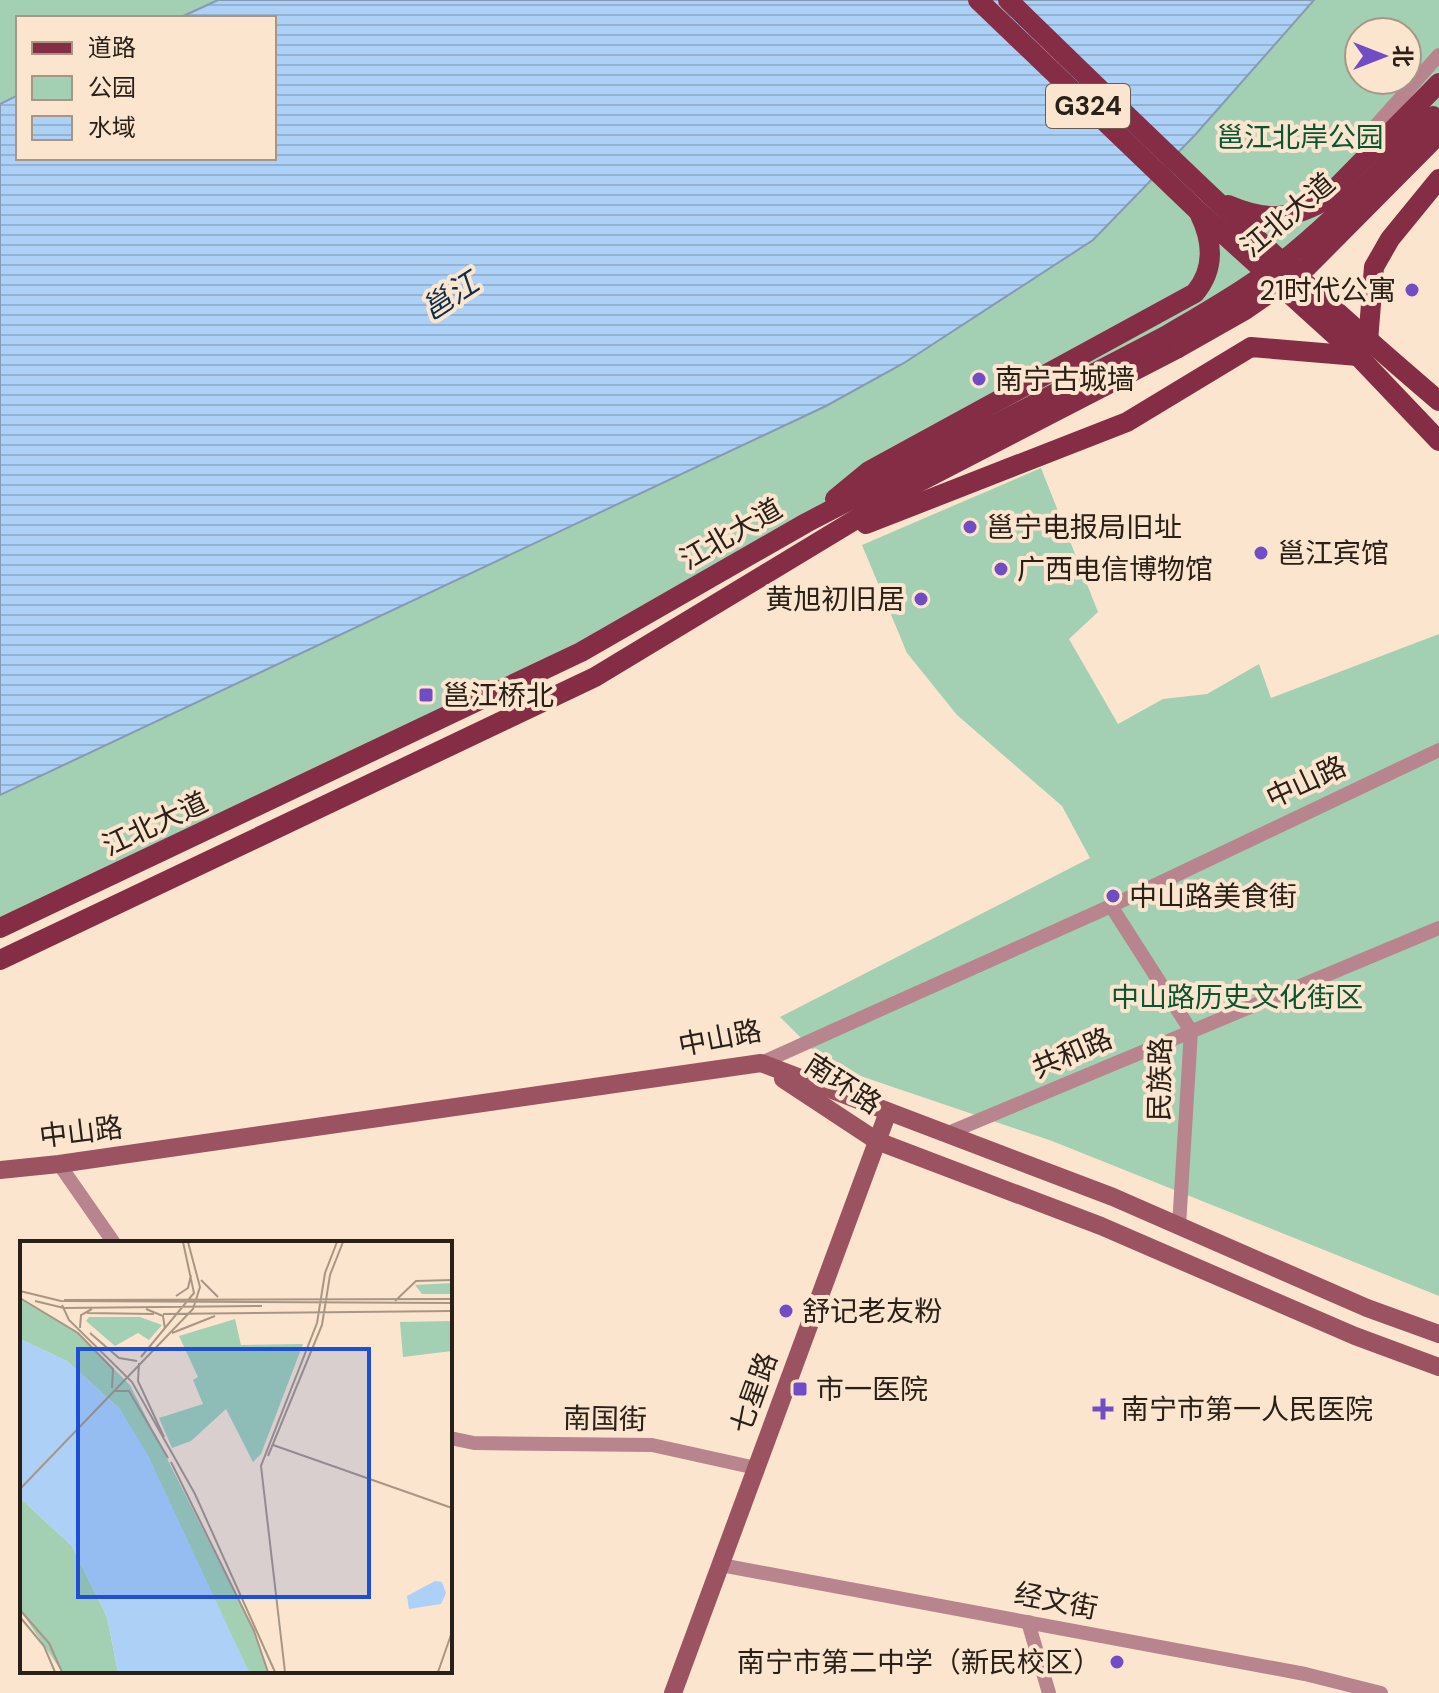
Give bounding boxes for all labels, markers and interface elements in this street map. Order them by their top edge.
legend [16,16,276,160]
north arrow [1343,16,1423,96]
text: 道路 [88,32,136,63]
text: 北 [1388,45,1417,67]
text: 公园 [88,72,136,103]
road number: G324 [1046,84,1130,128]
text: 水域 [88,112,136,143]
park label: 邕江北岸公园 [1216,119,1384,156]
street label: 江北大道 [1233,165,1343,265]
water label: 邕江 [414,262,488,329]
place label: 21时代公寓 [1259,272,1396,309]
marker: 21时代公寓 [1403,281,1421,299]
place label: 南宁古城墙 [995,361,1135,398]
marker: 南宁古城墙 [970,370,988,388]
street label: 江北大道 [673,490,789,578]
place label: 邕宁电报局旧址 [986,509,1182,546]
marker: 邕宁电报局旧址 [961,518,979,536]
place label: 邕江宾馆 [1277,535,1389,572]
marker: 邕江宾馆 [1252,544,1270,562]
place label: 广西电信博物馆 [1017,551,1213,588]
marker: 广西电信博物馆 [992,560,1010,578]
place label: 黄旭初旧居 [765,581,905,618]
marker: 黄旭初旧居 [912,590,930,608]
place label: 邕江桥北 [442,677,554,714]
marker: 邕江桥北 [417,686,435,704]
street label: 中山路 [1260,747,1352,817]
street label: 江北大道 [96,784,214,864]
place label: 中山路美食街 [1129,878,1297,915]
marker: 中山路美食街 [1104,887,1122,905]
park label: 中山路历史文化街区 [1111,979,1363,1016]
street label: 中山路 [675,1012,765,1064]
street label: 共和路 [1026,1020,1118,1086]
street label: 民族路 [1141,1037,1179,1121]
street label: 南环路 [798,1046,888,1122]
street label: 中山路 [37,1109,125,1155]
inset map [20,1241,452,1673]
place label: 舒记老友粉 [802,1293,942,1330]
marker: 舒记老友粉 [777,1302,795,1320]
street label: 七星路 [722,1347,786,1439]
place label: 市一医院 [816,1371,928,1408]
marker: 市一医院 [791,1380,809,1398]
place label: 南宁市第一人民医院 [1121,1391,1373,1428]
marker: 南宁市第一人民医院 [1092,1398,1114,1420]
street label: 南国街 [563,1400,647,1438]
street label: 经文街 [1011,1575,1101,1627]
place label: 南宁市第二中学（新民校区） [737,1644,1101,1681]
marker: 南宁市第二中学（新民校区） [1108,1653,1126,1671]

